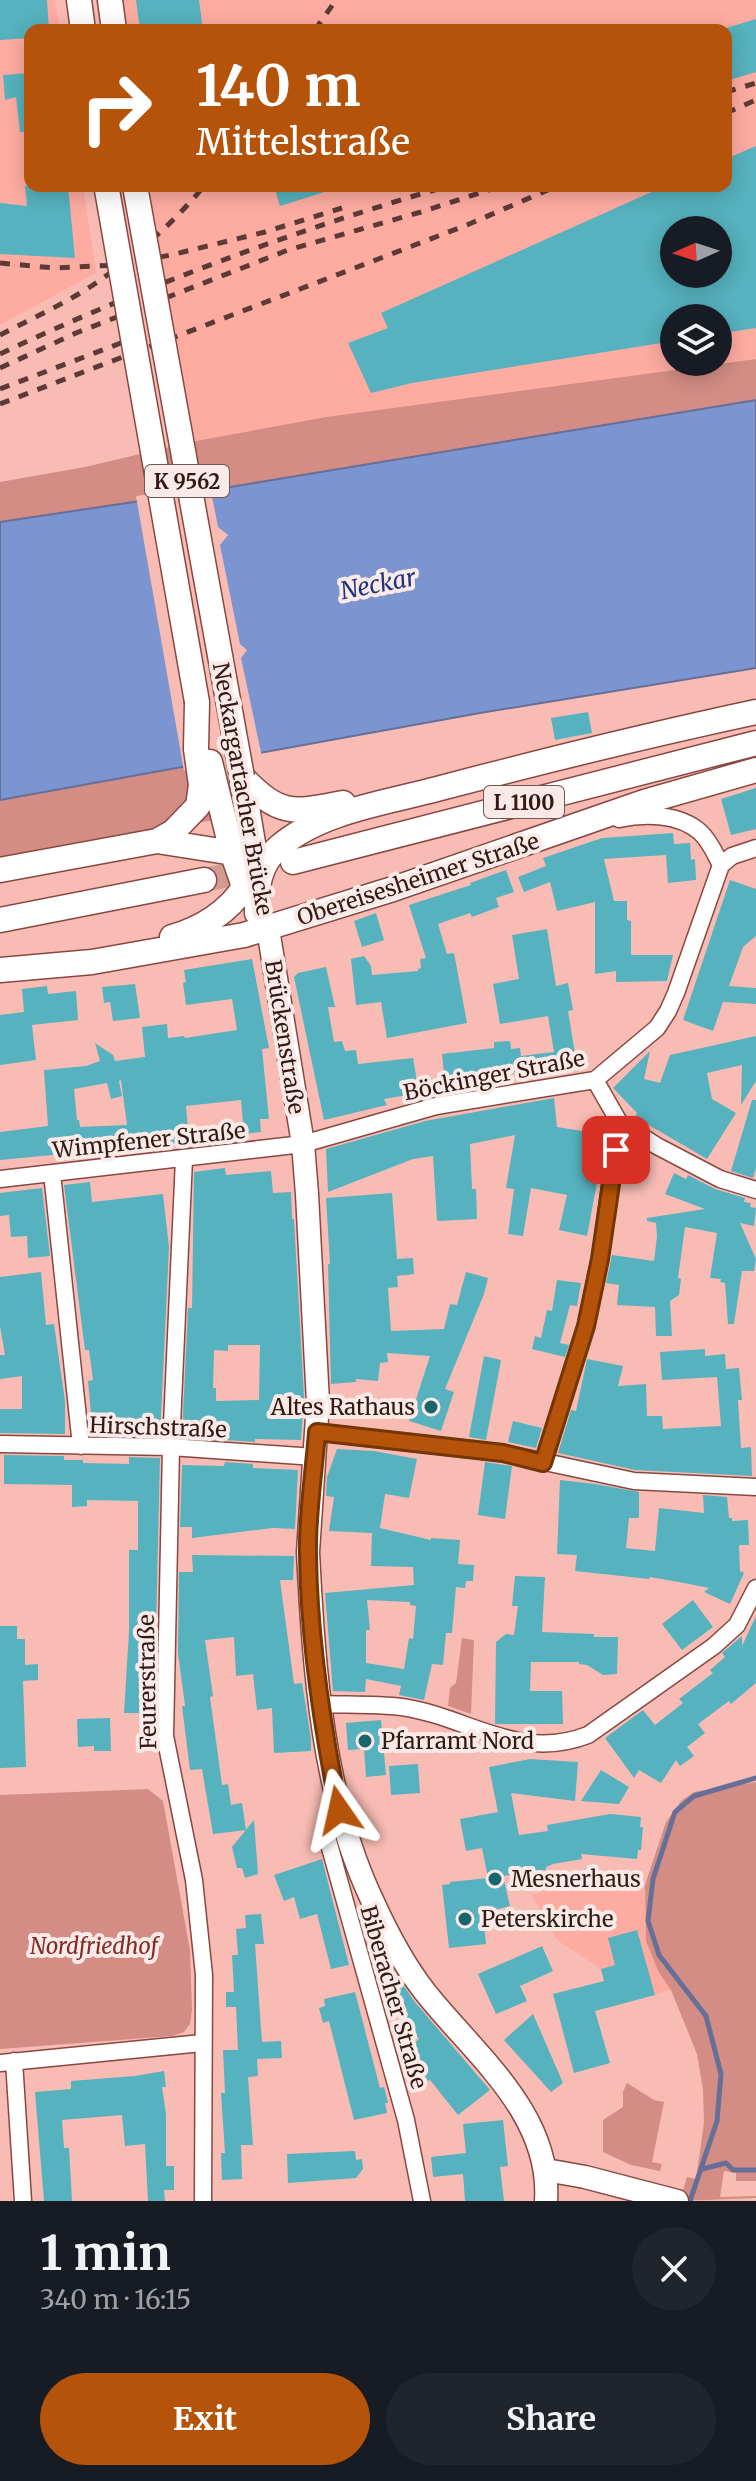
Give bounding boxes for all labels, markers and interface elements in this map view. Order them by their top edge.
text: 140 m [196,51,361,121]
icon: right [64,56,168,160]
text: Mittelstraße [196,120,410,165]
north arrow [660,216,732,288]
map controls [660,216,732,376]
button: layers [660,304,732,376]
road number: K 9562 [145,465,229,497]
water label: Neckar [338,561,420,606]
street label: Neckargartacher Brücke [207,660,279,918]
road number: L 1100 [484,786,564,818]
street label: Obereisesheimer Straße [293,827,543,931]
street label: Brückenstraße [259,958,311,1116]
street label: Böckinger Straße [401,1044,587,1106]
street label: Wimpfener Straße [50,1116,247,1164]
pin [582,1116,650,1184]
icon: arrive [594,1128,638,1172]
place label: Altes Rathaus [270,1393,415,1421]
marker: Altes Rathaus [422,1398,440,1416]
street label: Hirschstraße [89,1411,227,1443]
street label: Feurerstraße [132,1614,162,1750]
place label: Pfarramt Nord [381,1727,534,1755]
marker: Pfarramt Nord [356,1732,374,1750]
position arrow [297,1768,381,1852]
place label: Mesnerhaus [511,1865,641,1893]
marker: Mesnerhaus [486,1870,504,1888]
street label: Biberacher Straße [354,1902,434,2092]
place label: Peterskirche [481,1905,613,1933]
marker: Peterskirche [456,1910,474,1928]
park label: Nordfriedhof [30,1932,160,1960]
text: 1 min [40,2223,171,2283]
button: close [632,2227,716,2311]
text: 340 m · 16:15 [40,2283,191,2316]
button: Exit [40,2373,370,2465]
button: Share [386,2373,716,2465]

